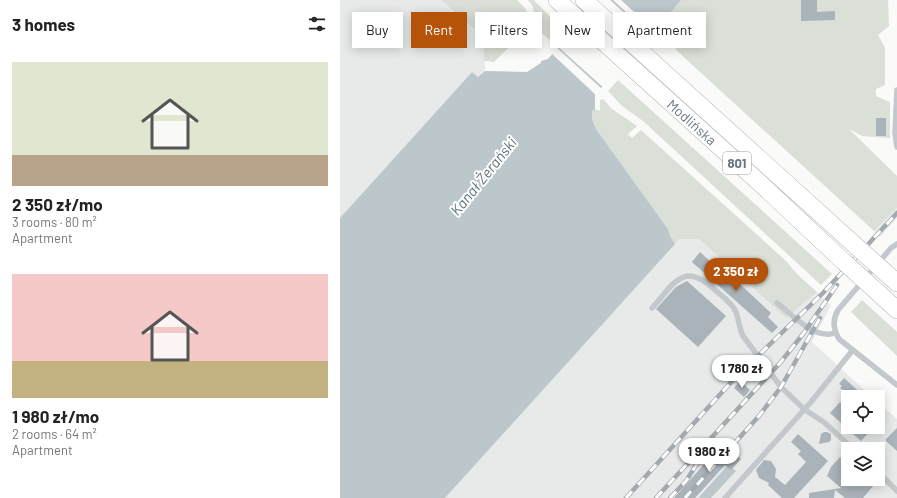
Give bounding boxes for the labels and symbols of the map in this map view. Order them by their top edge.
street label: Modlińska [664,95,720,149]
water label: Kanał Żerański [446,133,520,219]
road number: 801 [723,152,751,174]
pin: 2 350 zł [695,258,777,292]
pin: 1 780 zł [701,355,783,389]
pin: 1 980 zł [668,438,750,472]

